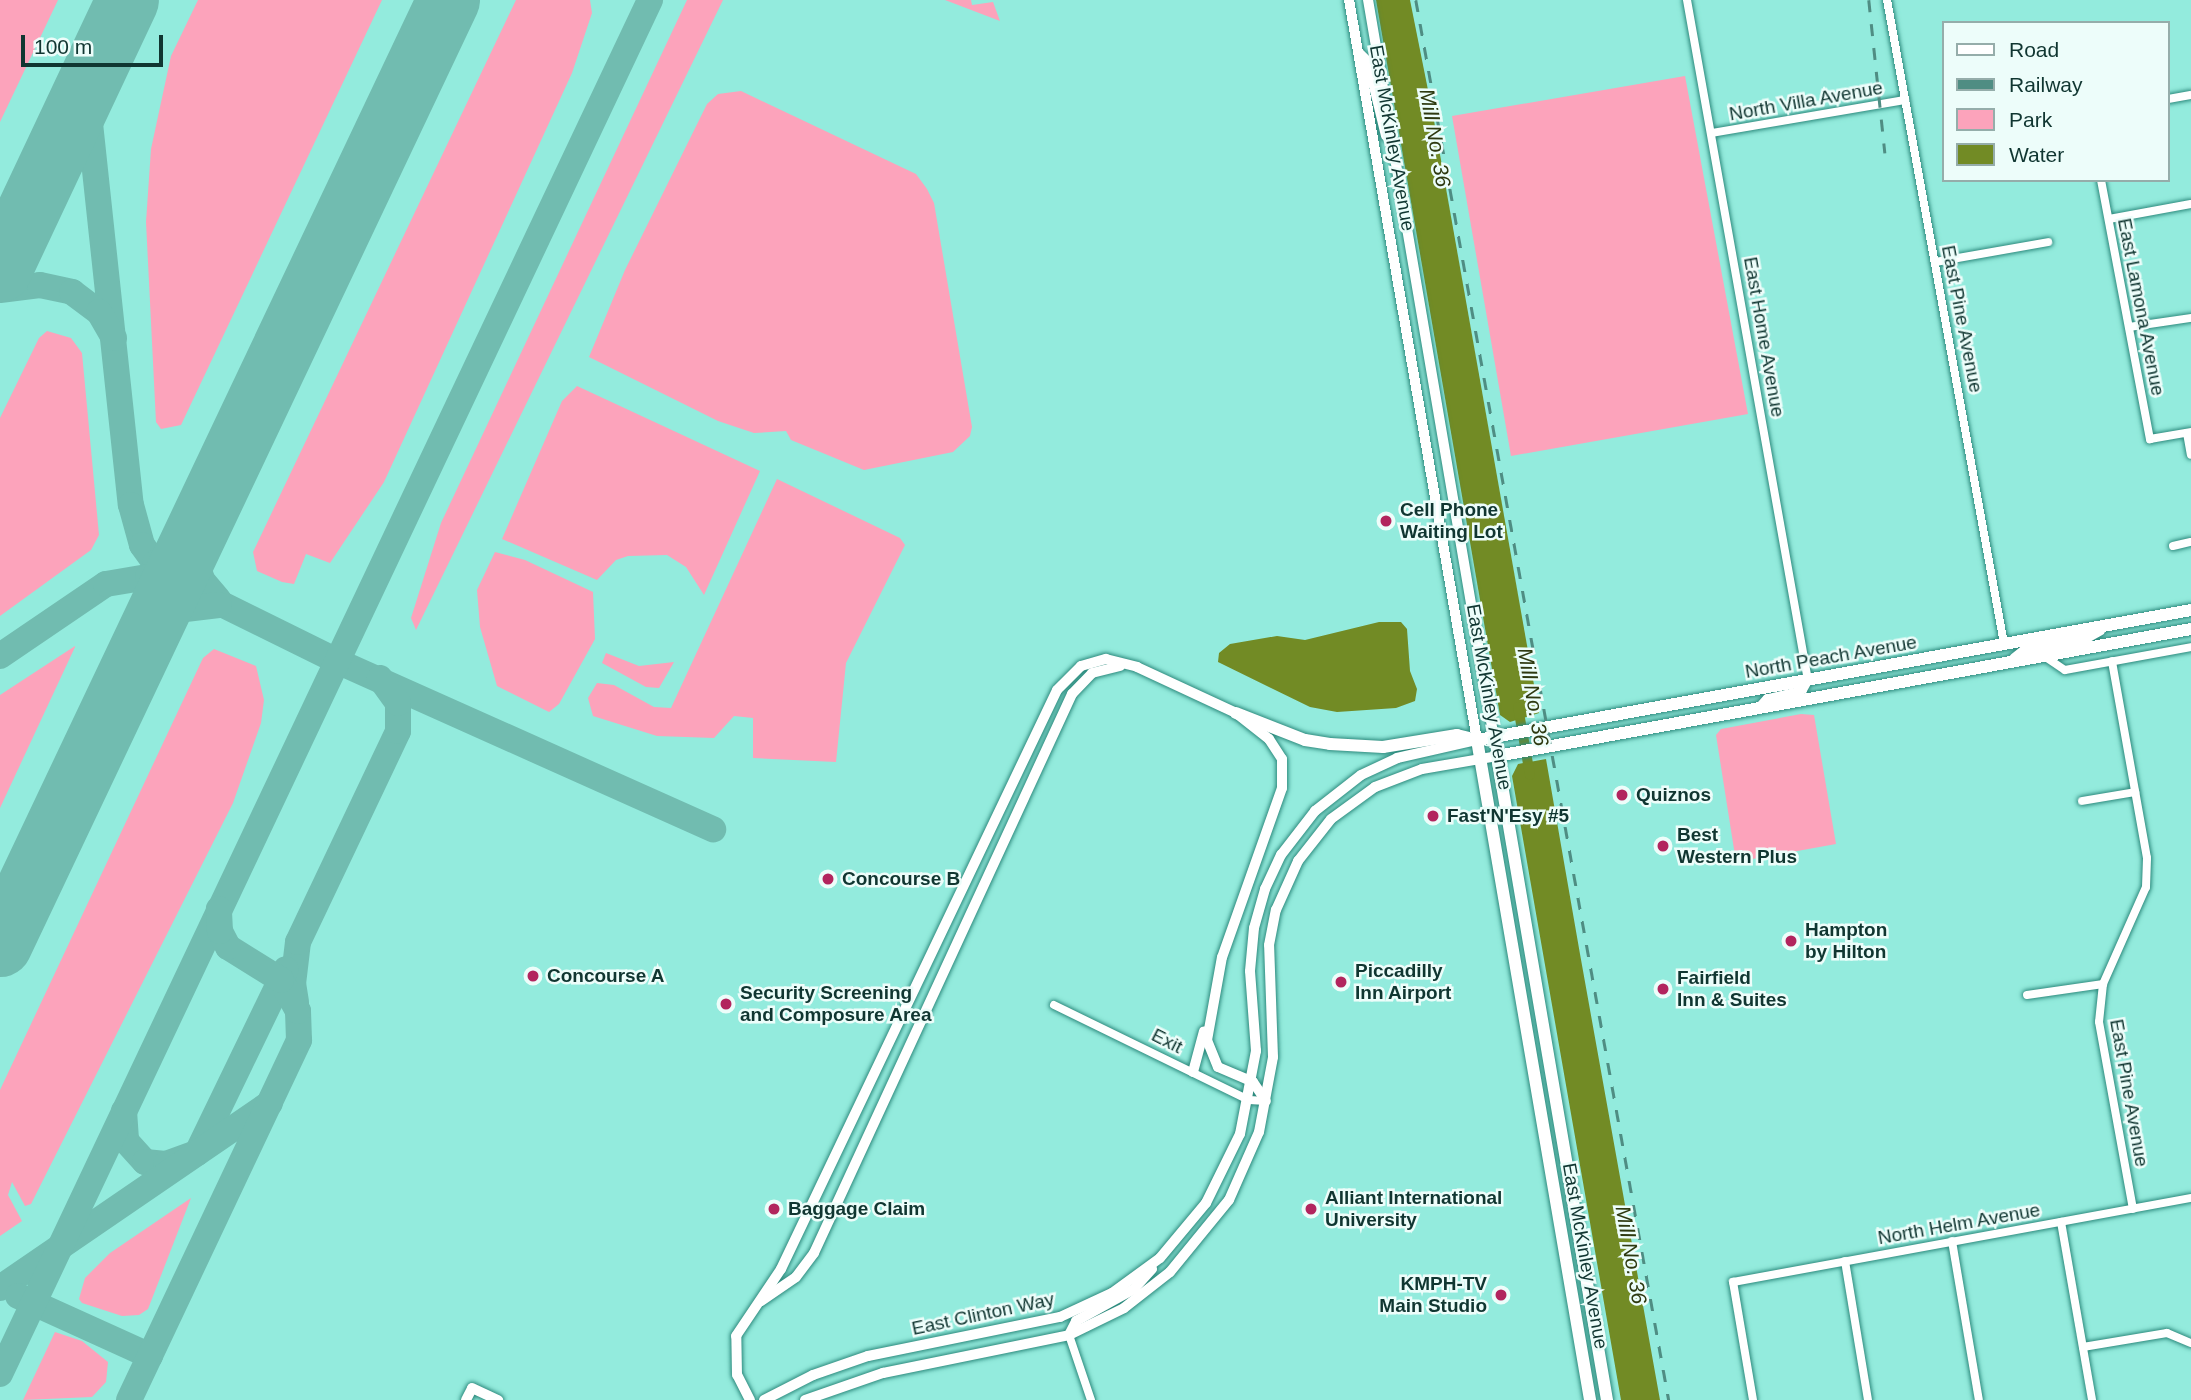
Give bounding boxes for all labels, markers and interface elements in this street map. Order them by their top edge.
scale bar [24,21,166,65]
legend [1942,21,2170,182]
text: 100 m [34,35,92,58]
text: Road [2009,38,2059,61]
street label: East McKinley Avenue [1364,43,1420,233]
text: Railway [2009,73,2083,96]
street label: North Villa Avenue [1727,76,1885,126]
water label: Mill No. 36 [1414,87,1456,189]
text: Park [2009,108,2052,131]
text: Water [2009,143,2064,166]
street label: East Lamona Avenue [2113,216,2169,398]
street label: East Pine Avenue [1936,243,1988,395]
street label: East Home Avenue [1739,255,1789,419]
place label: Cell Phone Waiting Lot [1400,499,1503,543]
marker: Cell Phone Waiting Lot [1378,513,1394,529]
street label: East McKinley Avenue [1461,602,1517,792]
street label: North Peach Avenue [1743,631,1919,683]
water label: Mill No. 36 [1512,646,1554,748]
place label: Quiznos [1636,784,1711,806]
marker: Quiznos [1614,787,1630,803]
place label: Fast'N'Esy #5 [1447,805,1569,827]
marker: Fast'N'Esy #5 [1425,808,1441,824]
place label: Best Western Plus [1677,824,1797,868]
marker: Best Western Plus [1655,838,1671,854]
place label: Concourse B [842,868,960,890]
marker: Concourse B [820,871,836,887]
place label: Hampton by Hilton [1805,919,1887,963]
marker: Hampton by Hilton [1783,933,1799,949]
place label: Piccadilly Inn Airport [1355,960,1452,1004]
place label: Concourse A [547,965,665,987]
place label: Fairfield Inn & Suites [1677,967,1787,1011]
marker: Concourse A [525,968,541,984]
marker: Piccadilly Inn Airport [1333,974,1349,990]
marker: Fairfield Inn & Suites [1655,981,1671,997]
place label: Security Screening and Composure Area [740,982,932,1026]
marker: Security Screening and Composure Area [718,996,734,1012]
street label: East Pine Avenue [2105,1017,2153,1169]
street label: Exit [1148,1024,1186,1058]
street label: East McKinley Avenue [1557,1161,1613,1351]
place label: Alliant International University [1325,1187,1502,1231]
place label: Baggage Claim [788,1198,925,1220]
street label: North Helm Avenue [1876,1198,2042,1250]
marker: Baggage Claim [766,1201,782,1217]
marker: Alliant International University [1303,1201,1319,1217]
water label: Mill No. 36 [1610,1204,1652,1306]
place label: KMPH-TV Main Studio [1379,1273,1487,1317]
marker: KMPH-TV Main Studio [1493,1287,1509,1303]
street label: East Clinton Way [910,1288,1056,1340]

